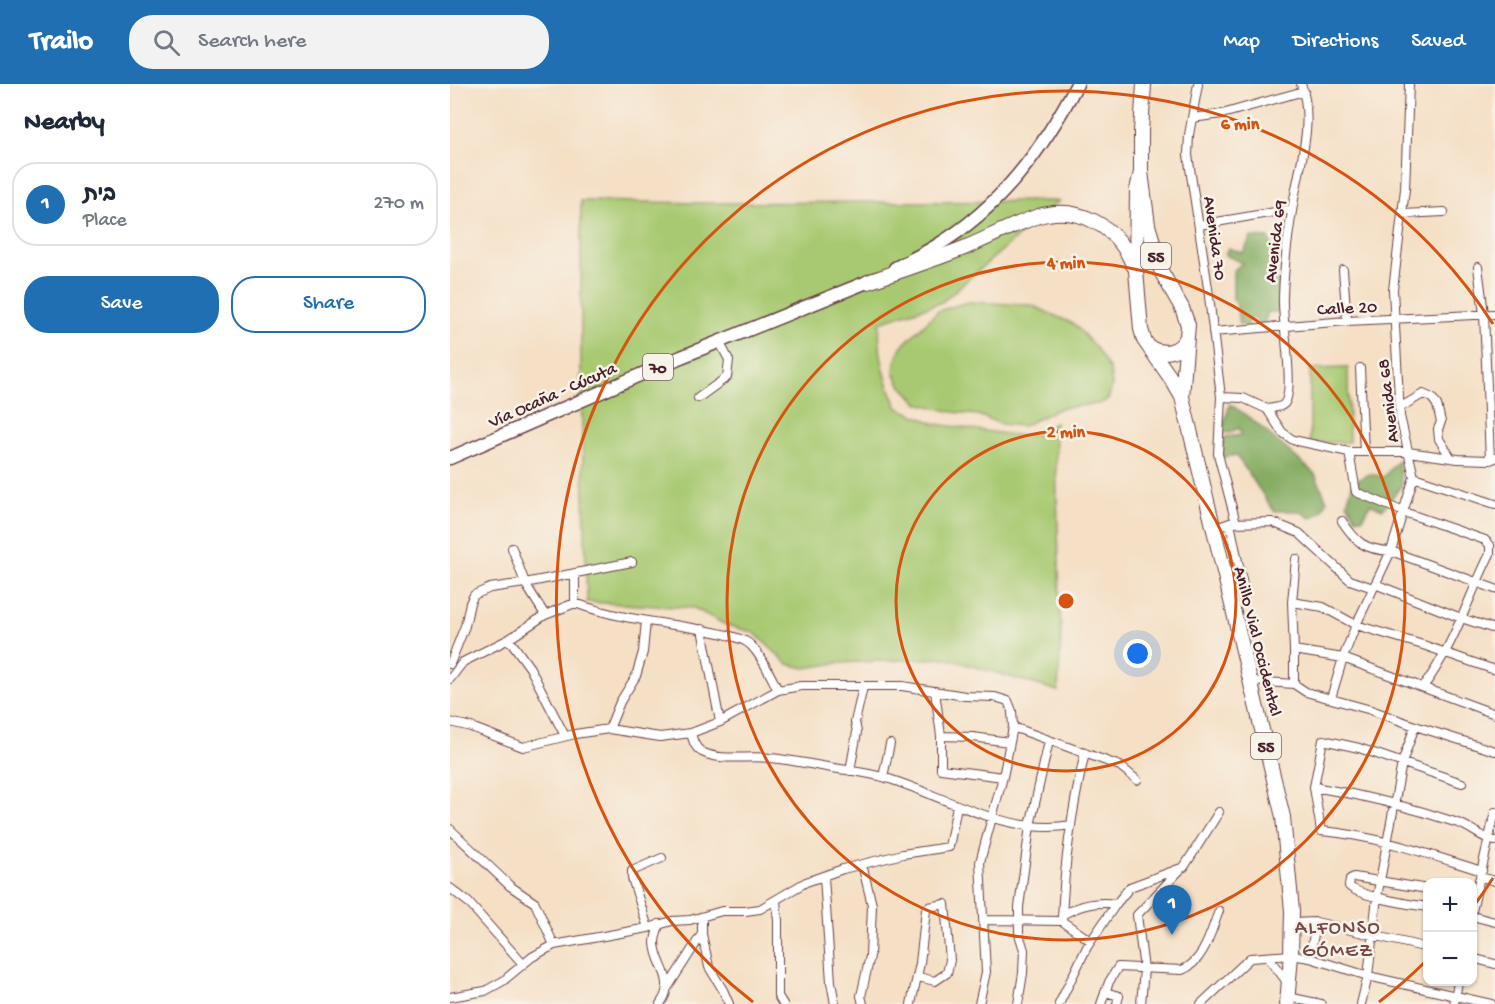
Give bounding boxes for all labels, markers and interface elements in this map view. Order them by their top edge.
search box [129,15,549,69]
text: Trailo [30,26,93,59]
icon: search [150,26,183,59]
text: Search here [198,29,306,55]
text: Map [1223,30,1260,55]
text: Directions [1293,30,1378,55]
text: Saved [1411,30,1465,55]
text: Nearby [24,108,105,139]
text: 6 min [1221,115,1260,136]
text: בית [83,183,116,209]
text: 1 [41,193,50,216]
text: 270 m [374,193,424,216]
street label: Avenida 70 [1197,195,1230,282]
street label: Avenida 69 [1261,199,1292,284]
text: Place [83,210,127,233]
road number: 55 [1141,243,1171,269]
text: 4 min [1046,254,1085,275]
button: Save [24,276,219,333]
button: Share [231,276,426,333]
street label: Calle 20 [1316,297,1378,322]
road number: 70 [643,354,673,380]
street label: Vía Ocaña - Cúcuta [485,358,621,434]
street label: Avenida 68 [1374,358,1405,444]
text: 2 min [1047,423,1086,444]
street label: Anillo Vial Occidental [1228,565,1285,719]
centre of rings [1056,591,1076,611]
your location [1123,639,1152,668]
road number: 55 [1251,733,1281,759]
map controls [1423,878,1477,986]
button: + [1423,878,1477,932]
pin: 1 [1152,886,1192,935]
district label: ALFONSO GÓMEZ [1295,918,1381,964]
button: − [1423,932,1477,986]

